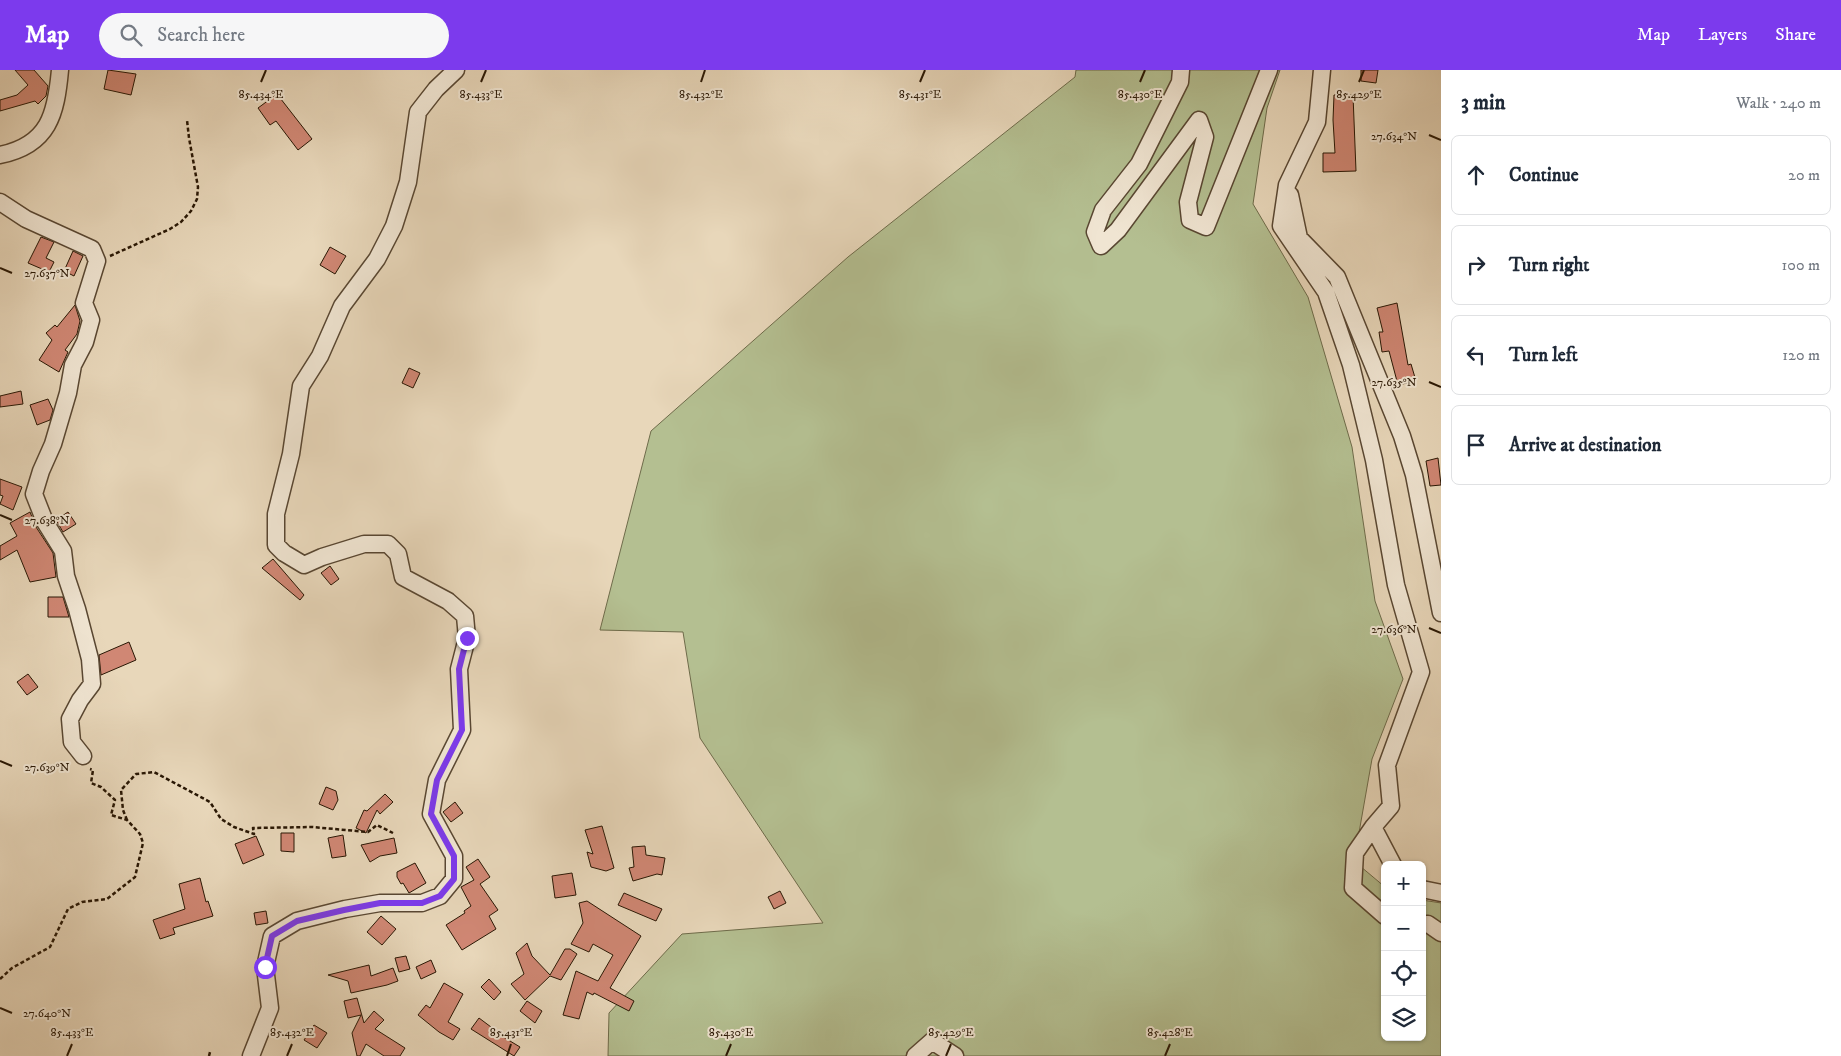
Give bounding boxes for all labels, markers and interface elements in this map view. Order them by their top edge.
search box [99,13,449,58]
text: Map [25,20,69,50]
icon: search [117,21,145,49]
text: Search here [157,24,245,47]
text: Map [1637,24,1670,46]
text: Layers [1698,24,1747,46]
text: Share [1775,24,1816,46]
text: 85.434°E [238,87,284,102]
text: 85.433°E [460,87,503,102]
text: 85.432°E [679,87,724,102]
text: 85.431°E [899,87,942,102]
text: 85.430°E [1118,87,1163,102]
text: 85.429°E [1336,87,1382,102]
text: 3 min [1461,90,1506,116]
text: Walk · 240 m [1736,93,1821,113]
text: 27.634°N [1371,129,1417,144]
icon: ahead [1462,161,1490,189]
text: Continue [1509,164,1579,187]
text: 20 m [1788,165,1820,185]
icon: right [1462,251,1490,279]
text: Turn right [1509,254,1589,277]
text: 100 m [1782,255,1820,275]
text: 27.637°N [24,266,70,281]
icon: left [1462,341,1490,369]
text: Turn left [1509,344,1578,367]
text: 120 m [1782,345,1820,365]
text: 27.635°N [1371,375,1417,390]
icon: arrive [1462,431,1490,459]
text: Arrive at destination [1509,434,1661,457]
text: 27.638°N [24,513,70,528]
text: 27.636°N [1371,622,1417,637]
route end [456,627,479,650]
text: 27.639°N [24,760,70,775]
map controls [1381,861,1426,1041]
button: + [1381,861,1426,906]
button: − [1381,906,1426,951]
button: locate [1381,951,1426,996]
route start [254,956,277,979]
button: layers [1381,996,1426,1041]
text: 27.640°N [23,1006,71,1021]
text: 85.433°E [51,1025,94,1040]
text: 85.432°E [270,1025,315,1040]
text: 85.431°E [490,1025,533,1040]
text: 85.430°E [709,1025,754,1040]
text: 85.429°E [928,1025,974,1040]
text: 85.428°E [1147,1025,1193,1040]

